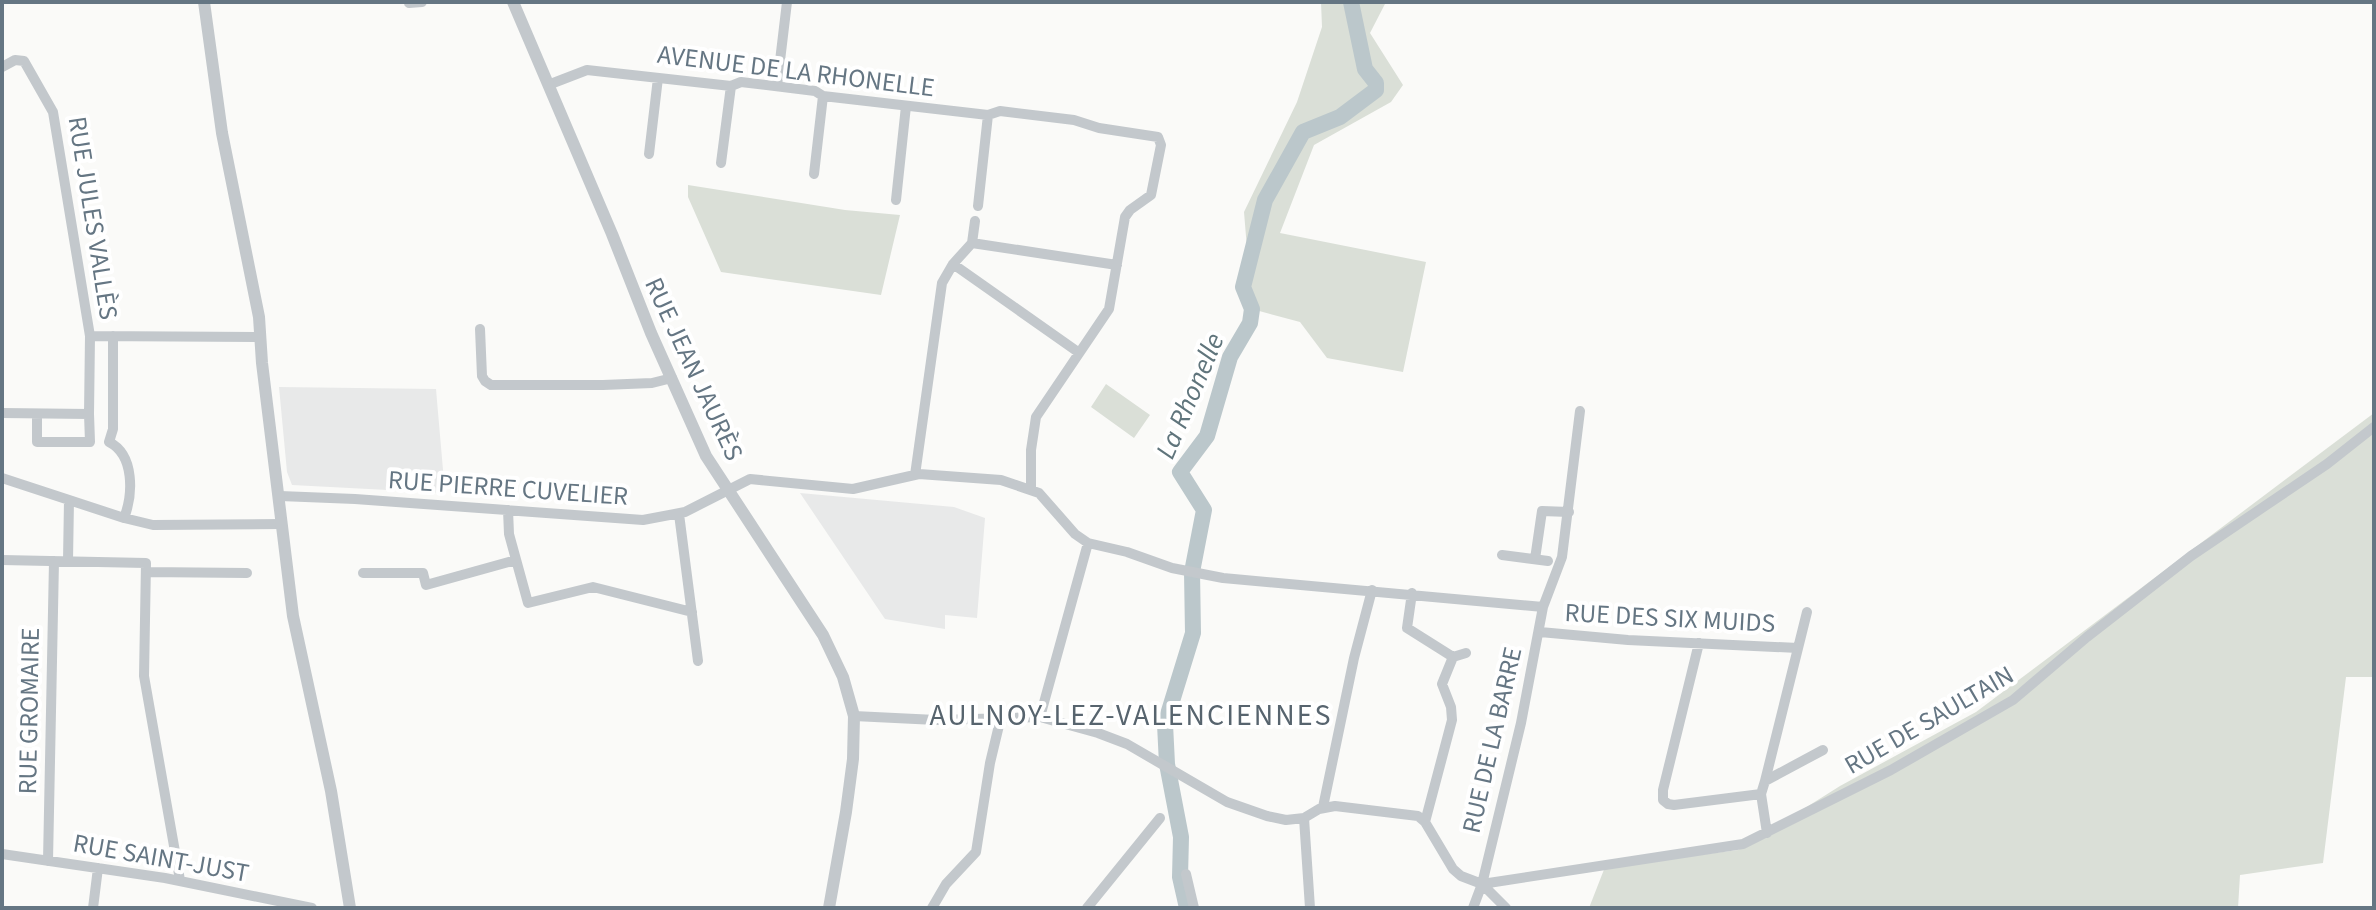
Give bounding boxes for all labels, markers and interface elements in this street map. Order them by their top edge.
street label: AVENUE DE LA RHONELLE [655,36,937,106]
street label: RUE JULES VALLÈS [59,114,127,322]
street label: RUE JEAN JAURÈS [635,271,753,467]
water label: La Rhonelle [1146,327,1234,465]
street label: RUE PIERRE CUVELIER [387,461,629,515]
street label: RUE DES SIX MUIDS [1564,594,1776,642]
street label: RUE GROMAIRE [9,627,49,795]
street label: RUE DE LA BARRE [1453,643,1531,837]
street label: RUE DE SAULTAIN [1838,656,2020,784]
district label: AULNOY-LEZ-VALENCIENNES [929,694,1333,737]
street label: RUE SAINT-JUST [70,824,252,892]

